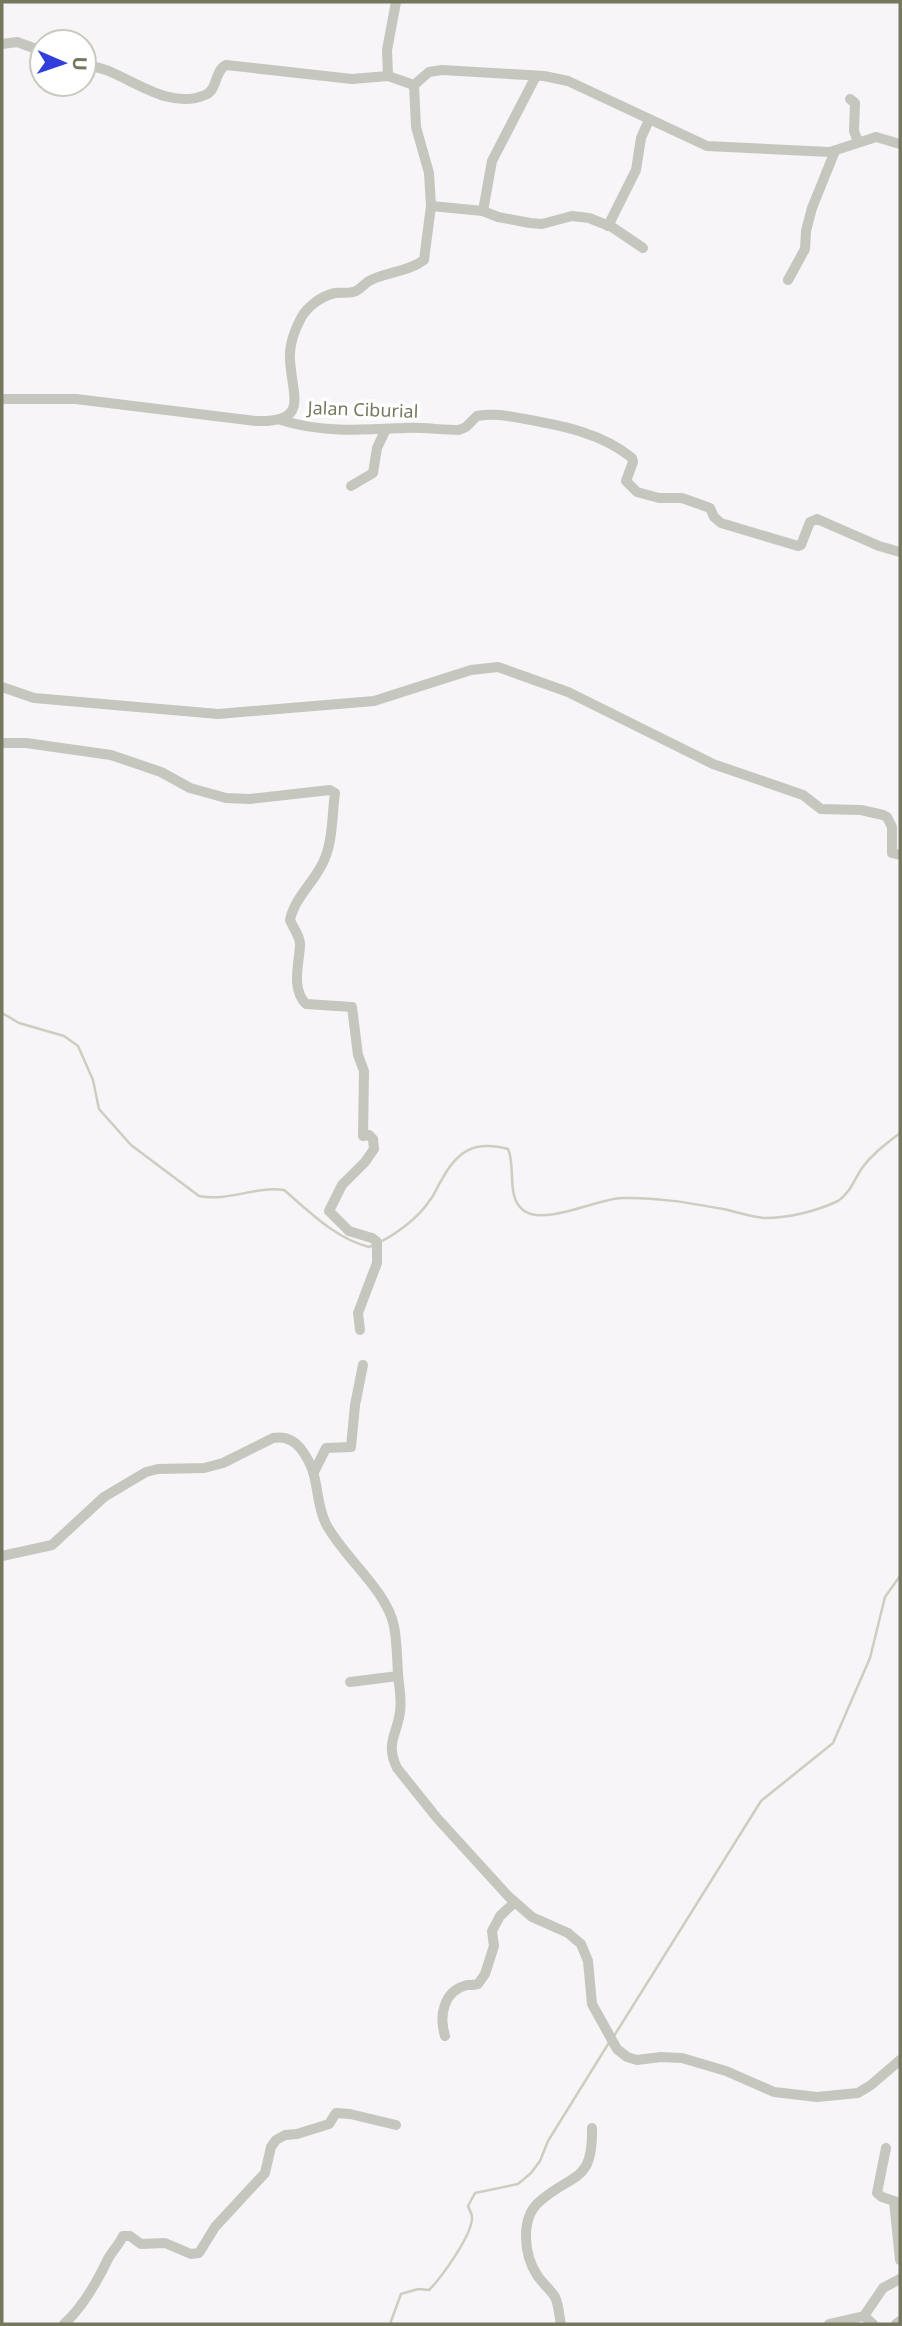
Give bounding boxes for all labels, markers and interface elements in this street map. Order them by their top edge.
north arrow [28,28,98,98]
text: U [67,56,93,71]
street label: Jalan Ciburial [305,395,419,423]

